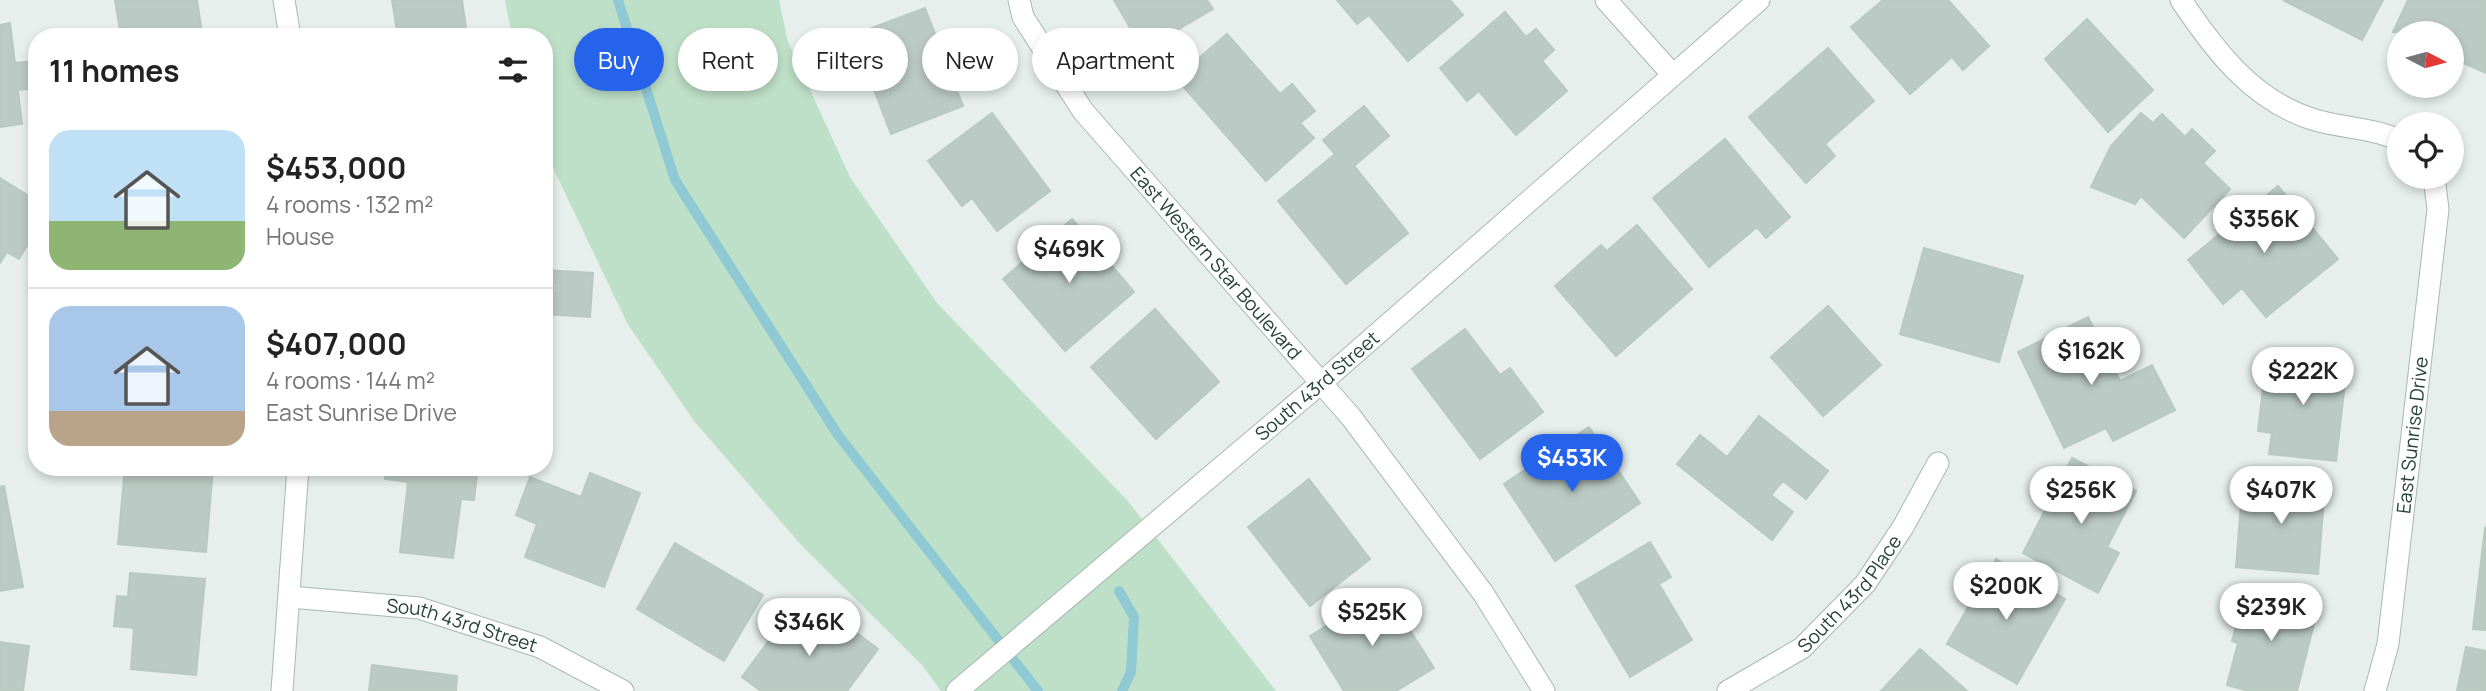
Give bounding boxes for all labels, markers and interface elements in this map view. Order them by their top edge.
north arrow [2387,21,2464,98]
map controls [2387,21,2464,189]
chip: Buy [574,28,664,91]
chip: Rent [678,28,778,91]
chip: Filters [792,28,908,91]
chip: New [922,28,1018,91]
chip: Apartment [1032,28,1199,91]
text: 11 homes [49,50,180,91]
icon: filters [494,51,532,89]
button: locate [2387,112,2464,189]
text: $453,000 [266,147,406,188]
icon: home [105,158,189,242]
street label: East Western Star Boulevard [1124,161,1308,365]
text: 4 rooms · 132 m² [266,188,434,220]
pin: $356K [2215,196,2313,255]
text: $356K [2229,202,2299,234]
text: House [266,220,335,252]
pin: $469K [1020,226,1118,285]
text: $469K [1033,232,1105,264]
text: $407,000 [266,323,407,364]
street label: South 43rd Street [1249,325,1385,447]
pin: $162K [2042,328,2140,387]
icon: home [105,334,189,418]
text: $162K [2057,334,2125,366]
pin: $222K [2254,348,2352,407]
text: $222K [2268,354,2338,386]
street label: East Sunrise Drive [2390,355,2434,515]
text: 4 rooms · 144 m² [266,364,435,396]
text: East Sunrise Drive [266,396,457,428]
pin: $453K [1523,434,1621,494]
text: $453K [1537,441,1607,473]
pin: $256K [2032,466,2130,526]
pin: $407K [2232,466,2330,526]
text: $256K [2046,473,2116,505]
text: $407K [2246,473,2316,505]
street label: South 43rd Place [1792,530,1907,658]
pin: $200K [1957,562,2055,622]
text: $200K [1969,569,2043,601]
pin: $239K [2222,584,2320,643]
pin: $525K [1323,588,1421,648]
text: $239K [2236,590,2306,622]
street label: South 43rd Street [385,592,541,658]
text: $525K [1337,595,1407,627]
pin: $346K [760,598,858,658]
text: $346K [774,605,845,637]

